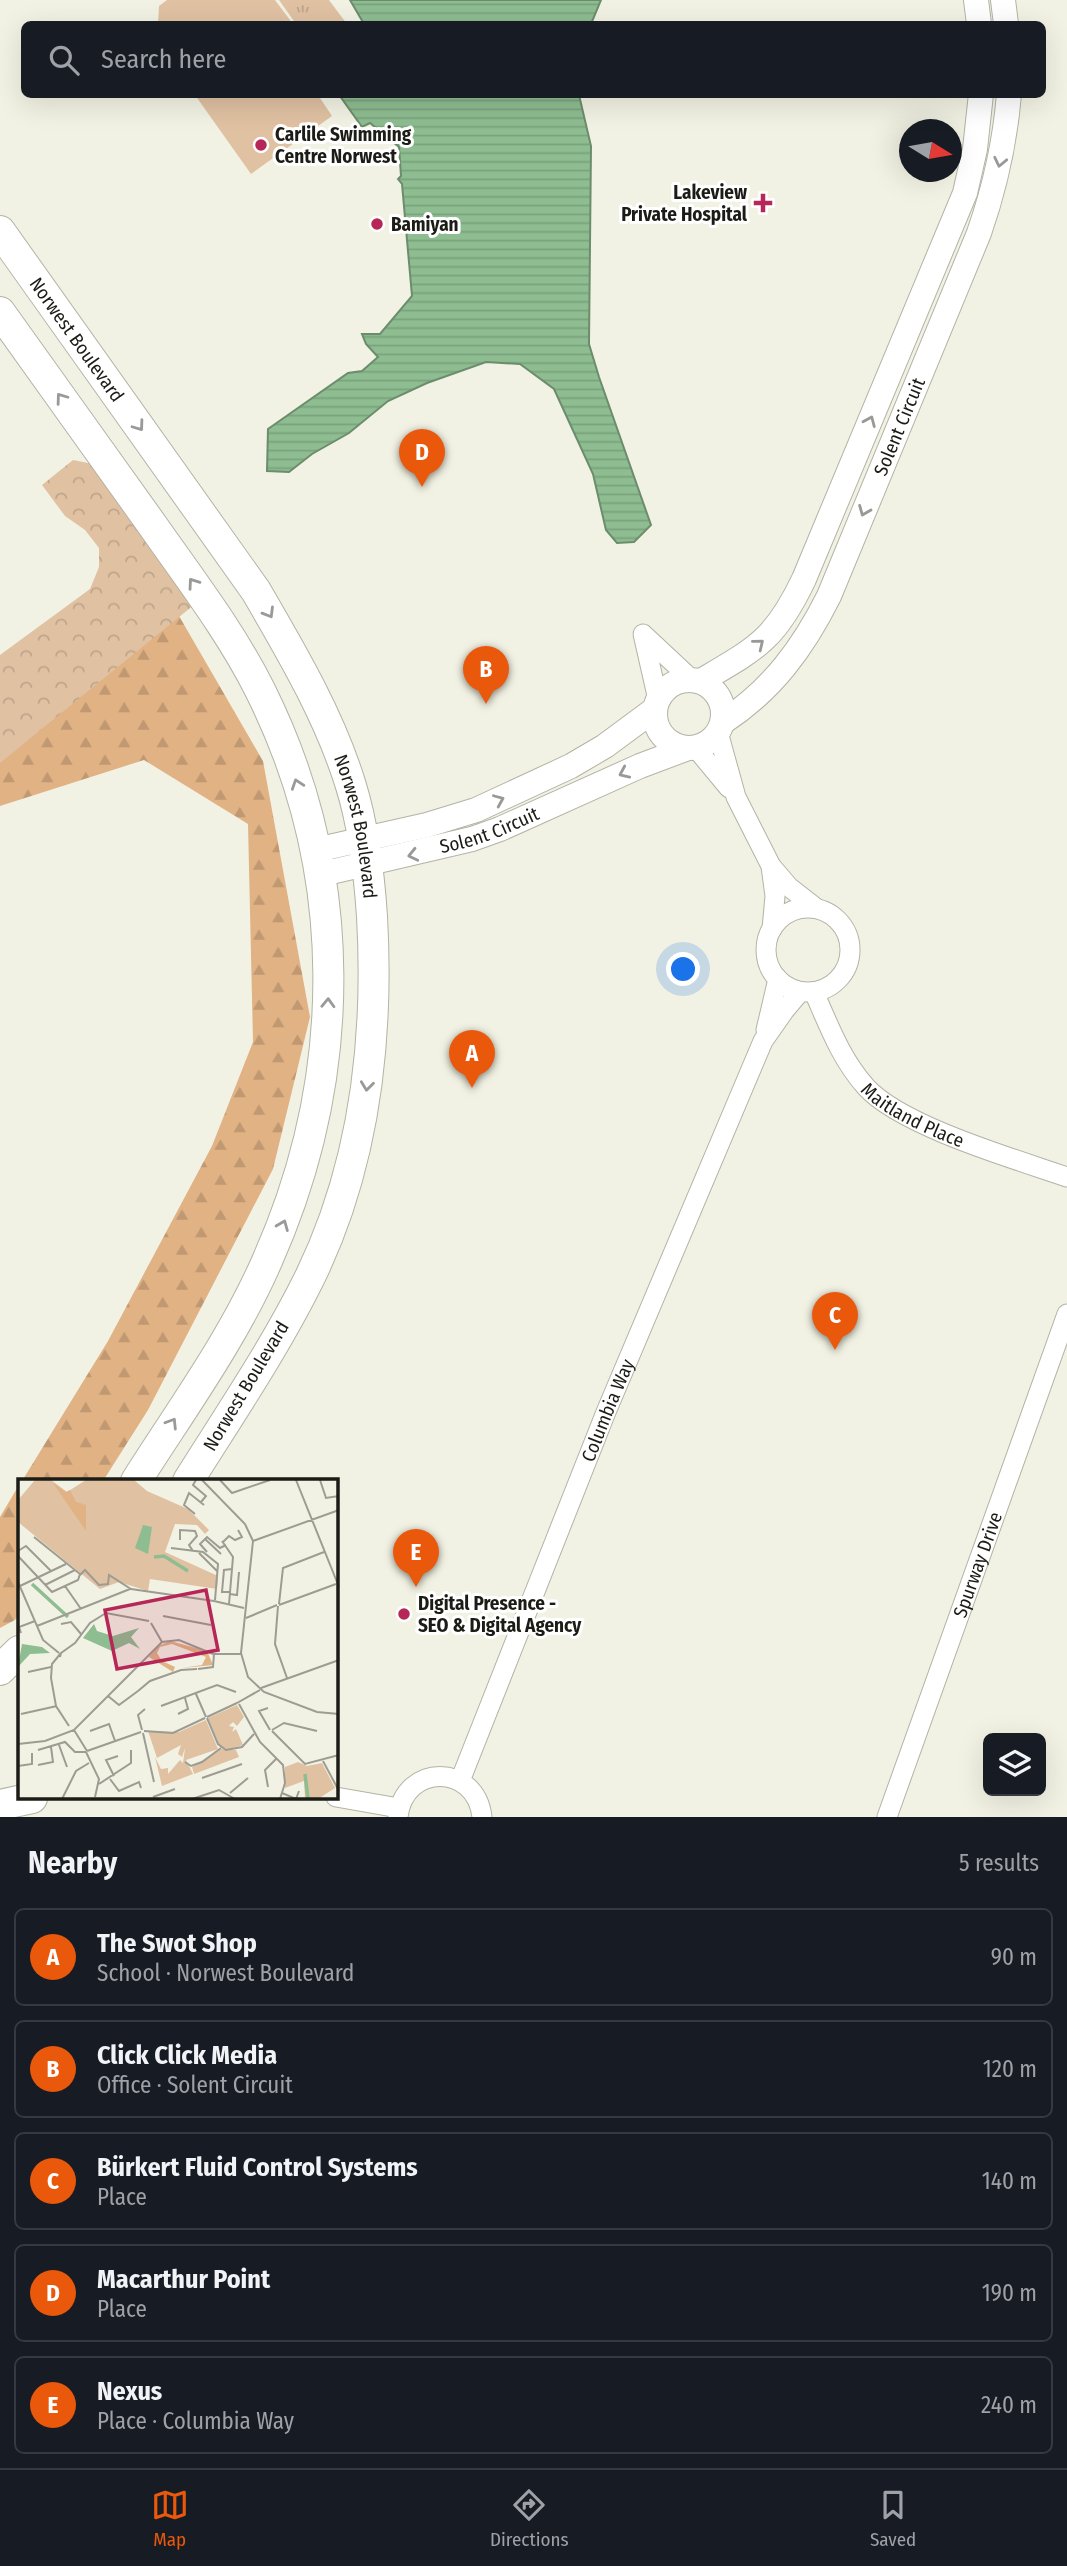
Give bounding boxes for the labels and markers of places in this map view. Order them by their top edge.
place label: Carlile Swimming Centre Norwest [275,123,412,168]
marker: Carlile Swimming Centre Norwest [253,137,269,153]
place label: Lakeview Private Hospital [621,181,748,226]
marker: Lakeview Private Hospital [753,193,773,213]
place label: Bamiyan [391,213,459,236]
marker: Bamiyan [369,216,385,232]
pin: D [399,429,445,487]
pin: B [463,646,509,704]
pin: A [449,1030,495,1088]
pin: C [812,1292,858,1350]
pin: E [393,1529,439,1587]
place label: Digital Presence - SEO & Digital Agency [418,1592,582,1637]
marker: Digital Presence - SEO & Digital Agency [396,1606,412,1622]

